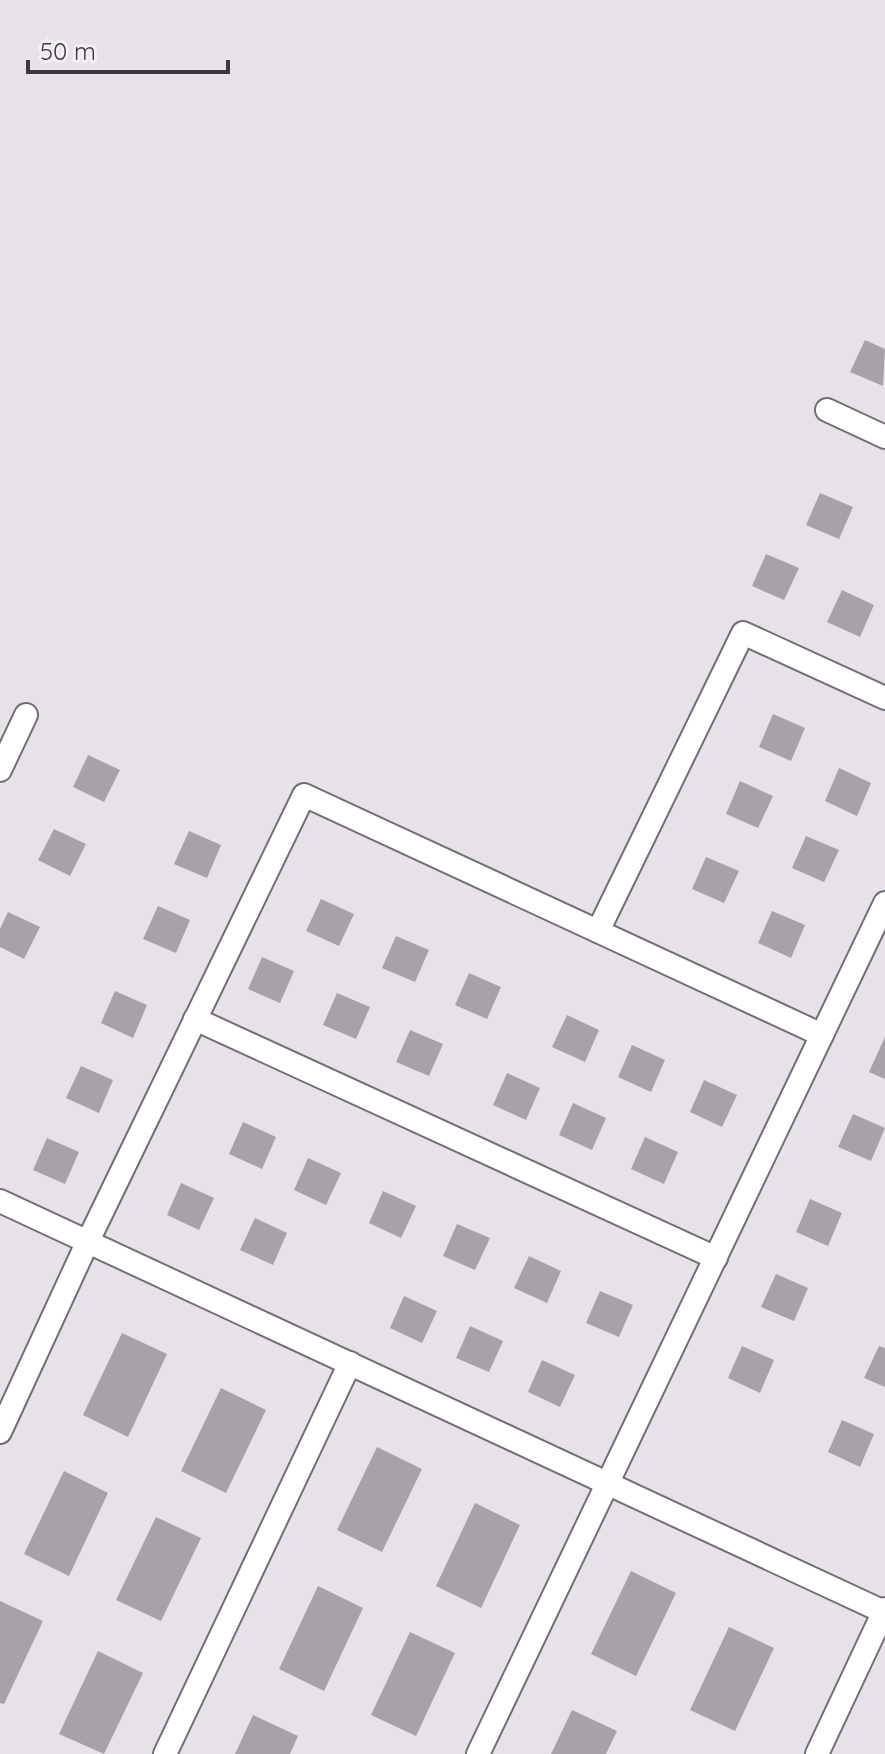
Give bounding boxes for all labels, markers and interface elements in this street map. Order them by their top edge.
scale bar [28,24,228,74]
text: 50 m [40,36,96,66]

